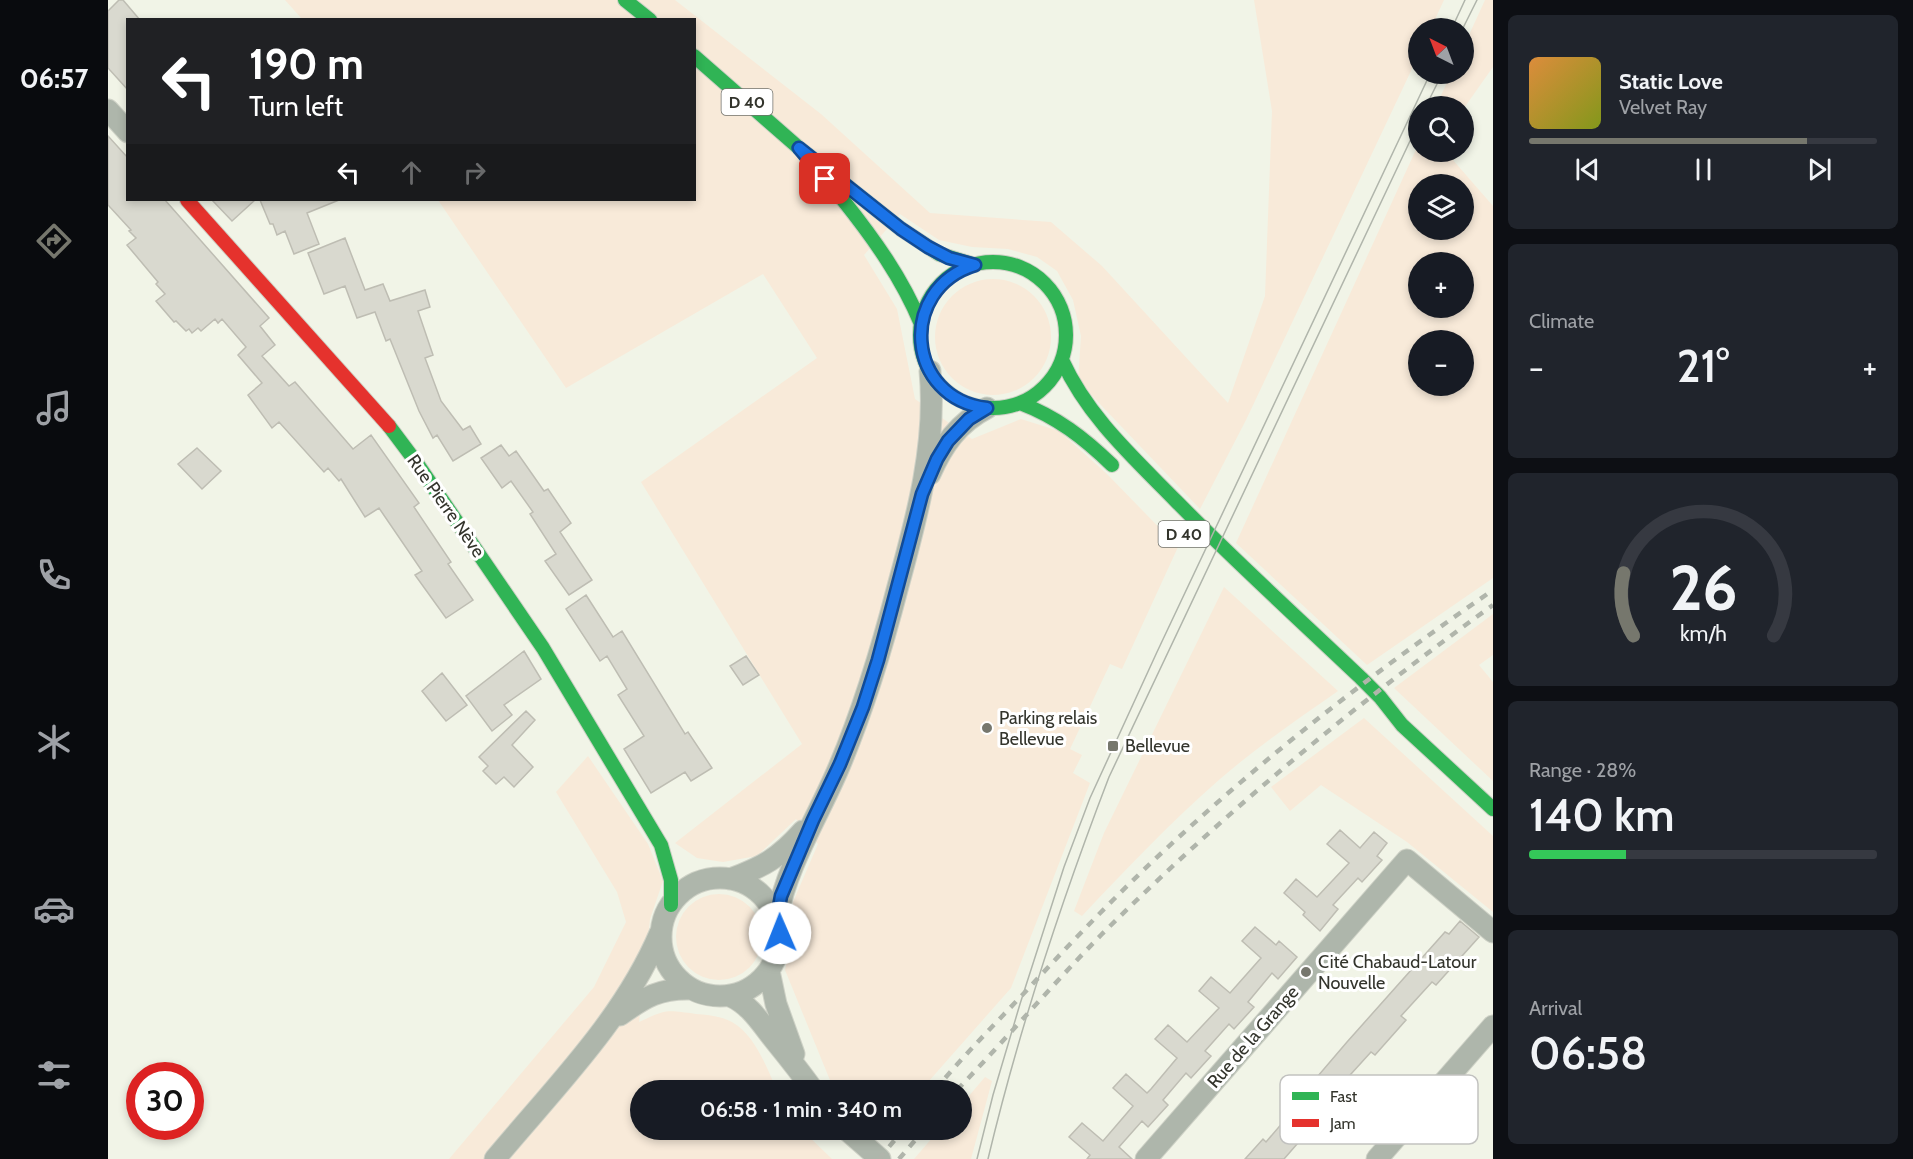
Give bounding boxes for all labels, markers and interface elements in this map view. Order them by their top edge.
north arrow [1408,18,1474,84]
map controls [1408,18,1474,396]
text: 190 m [249,38,364,90]
icon: left [150,42,228,120]
text: 06:57 [20,62,88,95]
text: Static Love [1619,68,1723,95]
road number: D 40 [722,89,772,115]
text: Turn left [249,90,343,123]
text: Velvet Ray [1619,95,1707,119]
button: search [1408,96,1474,162]
pin [799,153,850,204]
icon: previous [1571,153,1604,186]
icon: pause [1687,153,1720,186]
icon: next [1803,153,1836,186]
icon: left [332,156,365,189]
icon: ahead [395,156,428,189]
icon: right [458,156,491,189]
icon: arrive [808,162,841,195]
button: layers [1408,174,1474,240]
icon: directions [33,220,75,262]
button: + [1408,252,1474,318]
text: Climate [1529,309,1594,333]
button: − [1408,330,1474,396]
text: 21° [1677,339,1729,393]
text: − [1529,347,1544,387]
text: + [1862,347,1877,387]
icon: music [33,387,75,429]
street label: Rue Pierre Nève [402,450,490,562]
road number: D 40 [1158,521,1210,547]
text: 26 [1669,551,1737,627]
icon: phone [33,554,75,596]
text: km/h [1680,621,1726,647]
place label: Parking relais Bellevue [999,707,1097,750]
icon: climate [33,721,75,763]
marker: Parking relais Bellevue [980,721,994,735]
place label: Bellevue [1125,735,1190,757]
marker: Bellevue [1106,739,1120,753]
text: Range · 28% [1529,758,1636,782]
text: 140 km [1529,788,1674,842]
icon: car [33,888,75,930]
position arrow [748,901,812,965]
place label: Cité Chabaud-Latour Nouvelle [1318,951,1477,994]
marker: Cité Chabaud-Latour Nouvelle [1299,965,1313,979]
street label: Rue de la Grange [1203,981,1303,1093]
text: Arrival [1529,996,1582,1020]
text: 06:58 [1529,1026,1647,1080]
icon: filters [33,1054,75,1096]
speed limit sign: 30 [126,1062,204,1140]
legend [1280,1075,1478,1144]
text: Fast [1330,1087,1358,1106]
text: 06:58 · 1 min · 340 m [700,1096,902,1123]
text: Jam [1329,1114,1356,1133]

